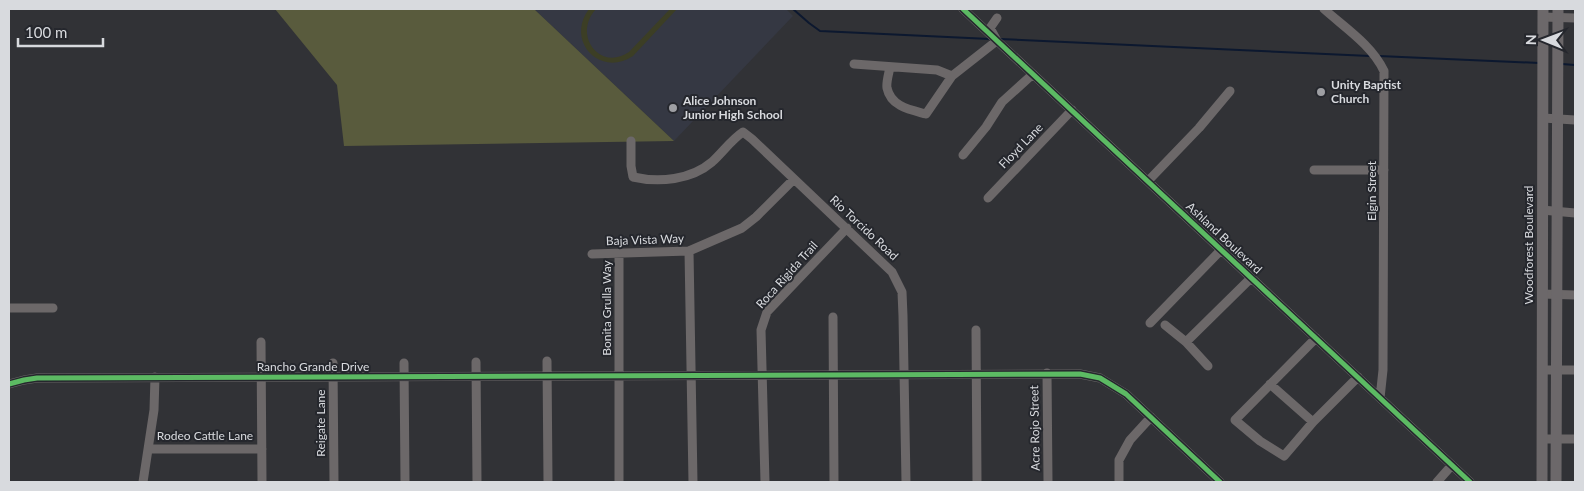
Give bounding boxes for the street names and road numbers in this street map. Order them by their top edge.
street label: Floyd Lane [995,120,1046,171]
street label: Elgin Street [1364,160,1379,221]
street label: Woodforest Boulevard [1521,186,1536,305]
street label: Rio Torcido Road [827,192,902,263]
street label: Ashland Boulevard [1183,199,1265,277]
street label: Baja Vista Way [606,231,685,248]
street label: Roca Rigida Trail [753,238,821,311]
street label: Bonita Grulla Way [599,259,614,356]
street label: Rancho Grande Drive [257,359,369,374]
street label: Acre Rojo Street [1026,384,1043,471]
street label: Reigate Lane [313,389,328,457]
street label: Rodeo Cattle Lane [157,428,253,443]

